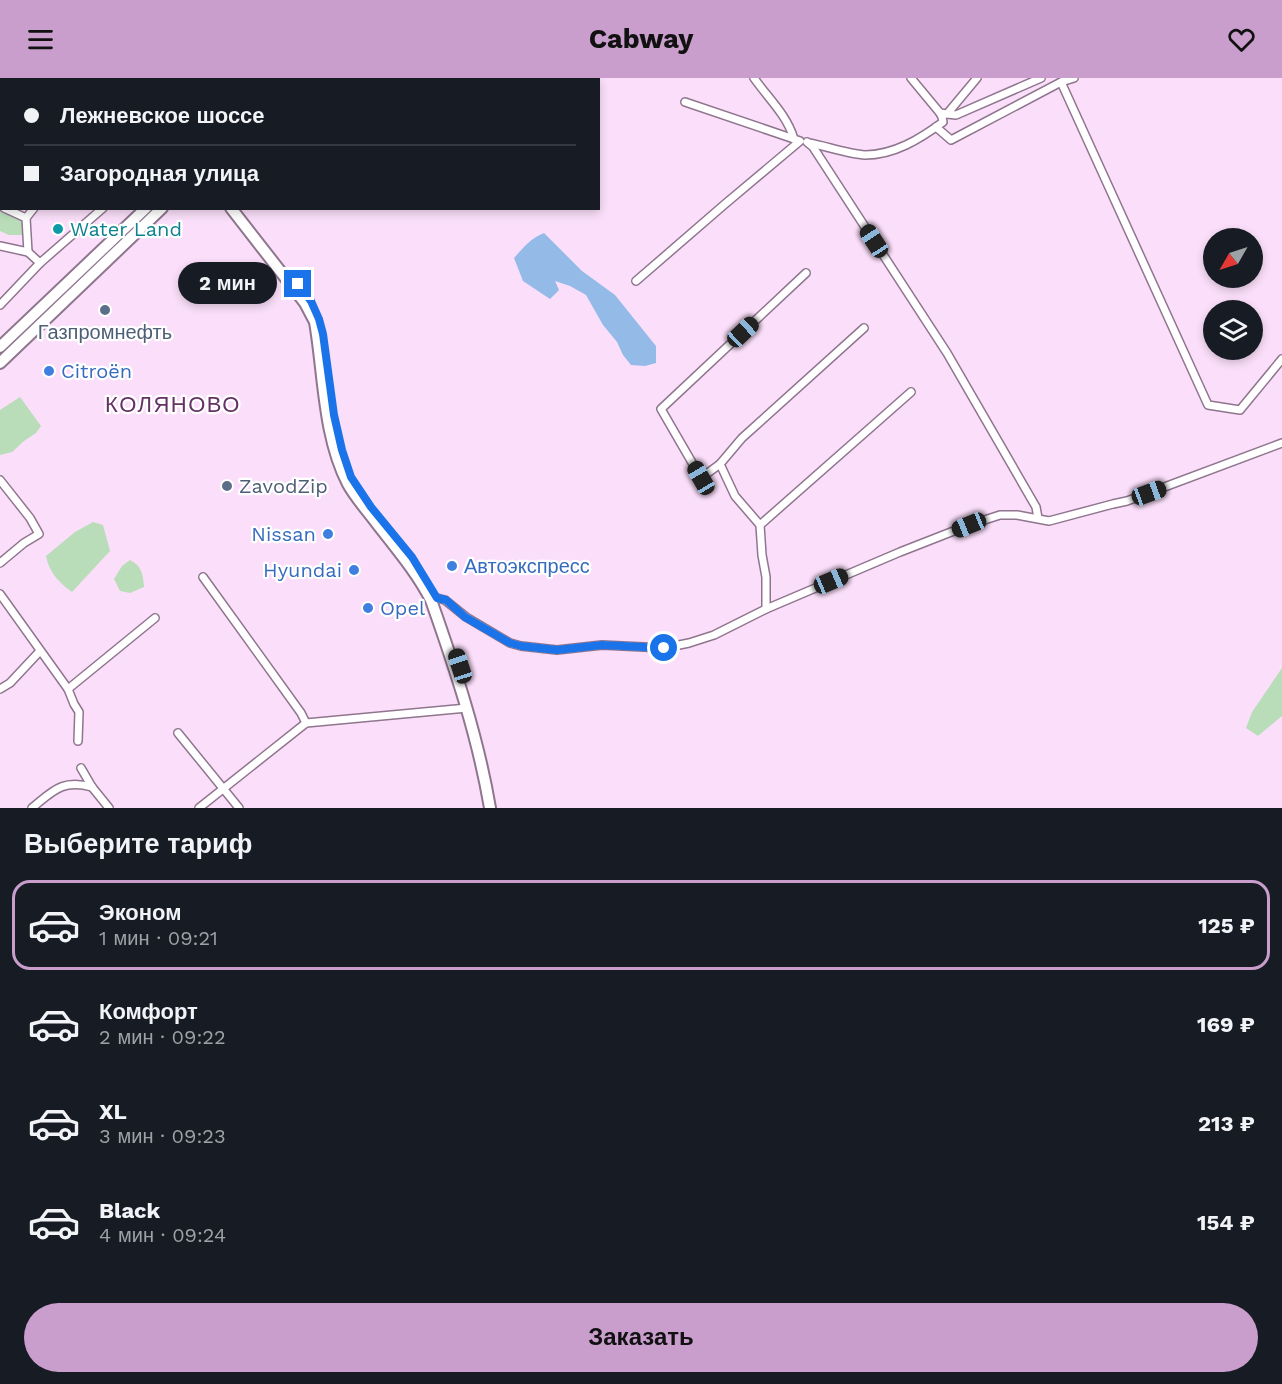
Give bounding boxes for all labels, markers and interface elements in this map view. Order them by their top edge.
icon: menu [24,23,57,56]
text: Cabway [589,23,693,55]
icon: heart [1225,23,1258,56]
text: Лежневское шоссе [60,103,265,128]
text: Загородная улица [60,161,259,186]
place label: Water Land [70,217,182,241]
car [857,221,891,261]
marker: Water Land [51,222,65,236]
north arrow [1203,228,1263,288]
map controls [1203,228,1263,360]
callout: 2 мин [178,263,277,305]
route end [284,270,311,297]
text: 2 мин [199,271,256,295]
button: layers [1203,300,1263,360]
marker: Газпромнефть [98,303,112,317]
car [724,313,762,351]
place label: Газпромнефть [38,320,172,344]
place label: Citroën [61,359,132,383]
marker: Citroën [42,364,56,378]
district label: КОЛЯНОВО [105,392,241,417]
car [684,458,718,498]
place label: ZavodZip [239,474,328,498]
car [1129,478,1169,508]
marker: ZavodZip [220,479,234,493]
car [949,510,989,540]
place label: Nissan [251,522,316,546]
marker: Nissan [321,527,335,541]
place label: Автоэкспресс [464,554,590,578]
place label: Hyundai [263,558,342,582]
marker: Автоэкспресс [445,559,459,573]
marker: Hyundai [347,563,361,577]
car [811,566,851,596]
place label: Opel [380,596,425,620]
marker: Opel [361,601,375,615]
route start [650,634,677,661]
car [446,646,474,686]
text: Выберите тариф [24,828,252,860]
icon: car [27,898,81,952]
text: Эконом [99,900,182,925]
text: 125 ₽ [1198,913,1255,938]
text: 1 мин · 09:21 [99,926,218,950]
icon: car [27,997,81,1051]
text: Комфорт [99,999,198,1024]
text: 169 ₽ [1197,1012,1255,1037]
text: 2 мин · 09:22 [99,1025,226,1049]
icon: car [27,1096,81,1150]
text: XL [99,1099,127,1124]
text: 213 ₽ [1198,1111,1255,1136]
text: 3 мин · 09:23 [99,1124,226,1148]
icon: car [27,1195,81,1249]
text: Black [99,1198,160,1223]
text: 154 ₽ [1197,1210,1255,1235]
text: 4 мин · 09:24 [99,1223,226,1247]
button: Заказать [24,1303,1258,1372]

